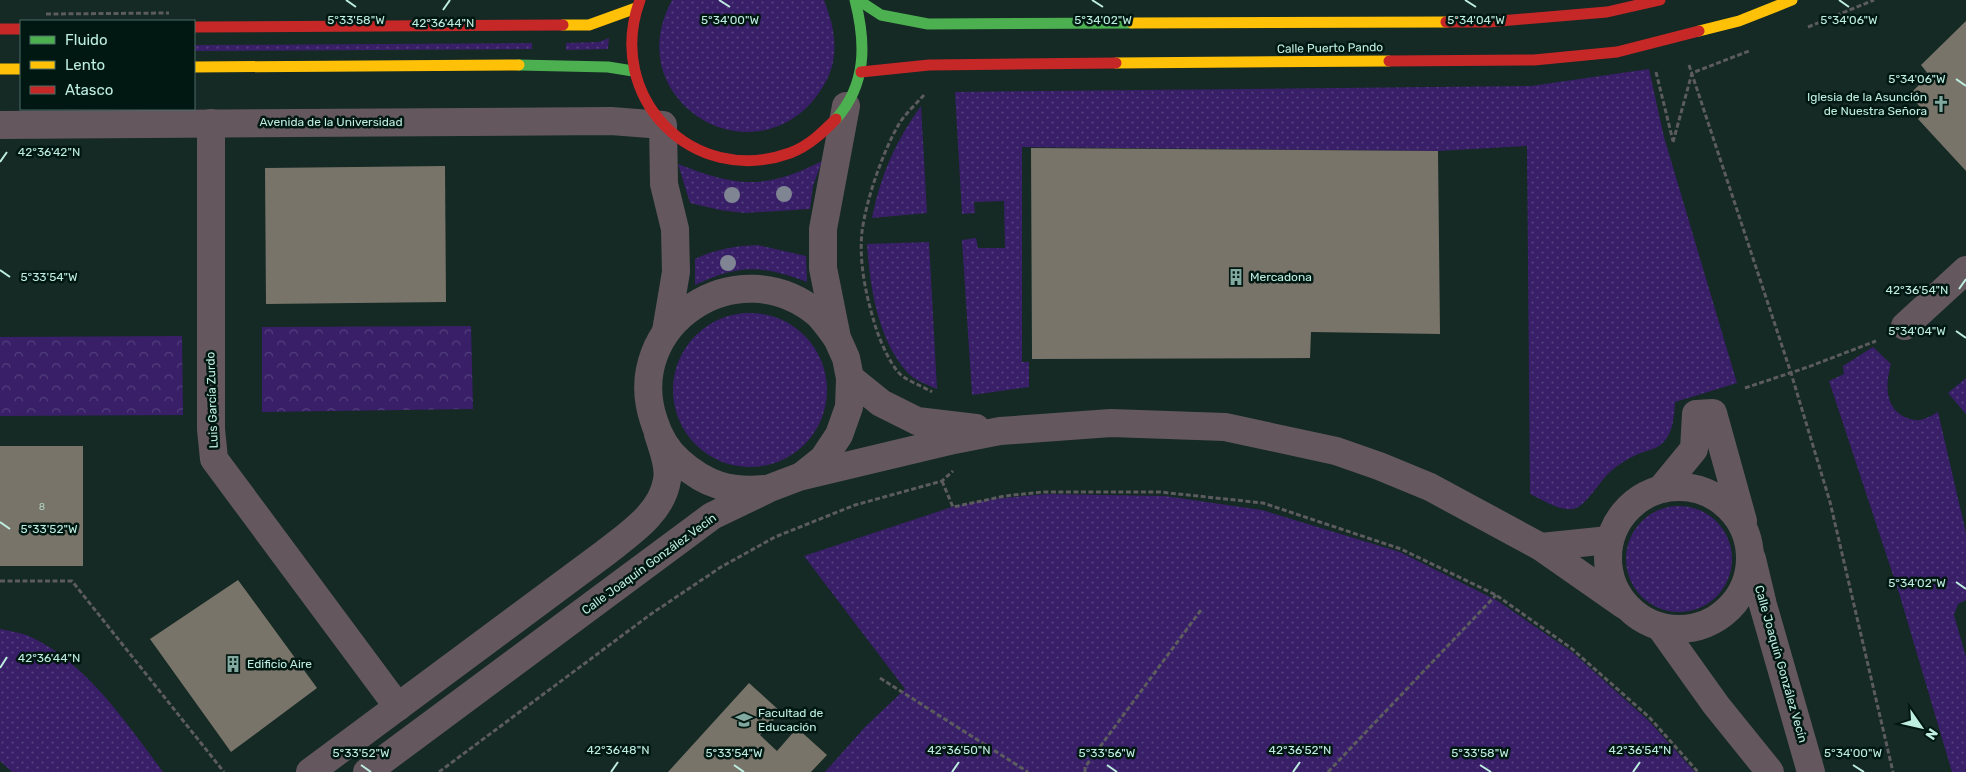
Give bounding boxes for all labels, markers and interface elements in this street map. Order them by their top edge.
text: 5°33'58"W [327,13,385,27]
text: 5°34'00"W [701,13,759,27]
text: 5°34'02"W [1074,13,1132,27]
text: 5°34'04"W [1447,13,1505,27]
text: 5°34'06"W [1820,13,1878,27]
text: 42°36'44"N [412,16,474,30]
legend [20,20,195,110]
text: Fluido [65,31,108,49]
street label: Calle Puerto Pando [1277,40,1383,56]
text: Lento [65,56,105,74]
text: 5°34'06"W [1888,72,1946,86]
text: Atasco [65,81,113,99]
place label: Iglesia de la Asunción de Nuestra Señora [1807,90,1927,118]
church icon: Iglesia de la Asunción de Nuestra Señora [1931,94,1951,114]
street label: Avenida de la Universidad [259,115,403,129]
text: 42°36'42"N [18,145,80,159]
building icon: Mercadona [1226,267,1246,287]
text: 5°33'54"W [20,270,78,284]
place label: Mercadona [1250,270,1312,284]
text: 42°36'54"N [1886,283,1948,297]
text: 5°34'04"W [1888,324,1946,338]
street label: Luis García Zurdo [203,351,221,449]
house number: 8 [39,501,45,513]
street label: Calle Joaquín González Vecín [579,510,719,618]
text: 5°33'52"W [20,522,78,536]
text: 5°34'02"W [1888,576,1946,590]
street label: Calle Joaquín González Vecín [1752,584,1810,744]
text: 42°36'44"N [18,651,80,665]
building icon: Edificio Aire [223,654,243,674]
place label: Edificio Aire [247,657,312,671]
north arrow [1896,702,1946,752]
place label: Facultad de Educación [758,706,824,734]
school or university icon: Facultad de Educación [734,710,754,730]
text: N [1921,725,1941,743]
text: 42°36'48"N [586,743,650,757]
text: 42°36'50"N [927,743,991,757]
text: 42°36'52"N [1269,743,1331,757]
text: 42°36'54"N [1609,743,1671,757]
text: 5°33'52"W [332,746,390,760]
text: 5°33'54"W [705,746,763,760]
text: 5°33'56"W [1079,746,1136,760]
text: 5°33'58"W [1451,746,1509,760]
text: 5°34'00"W [1824,746,1882,760]

